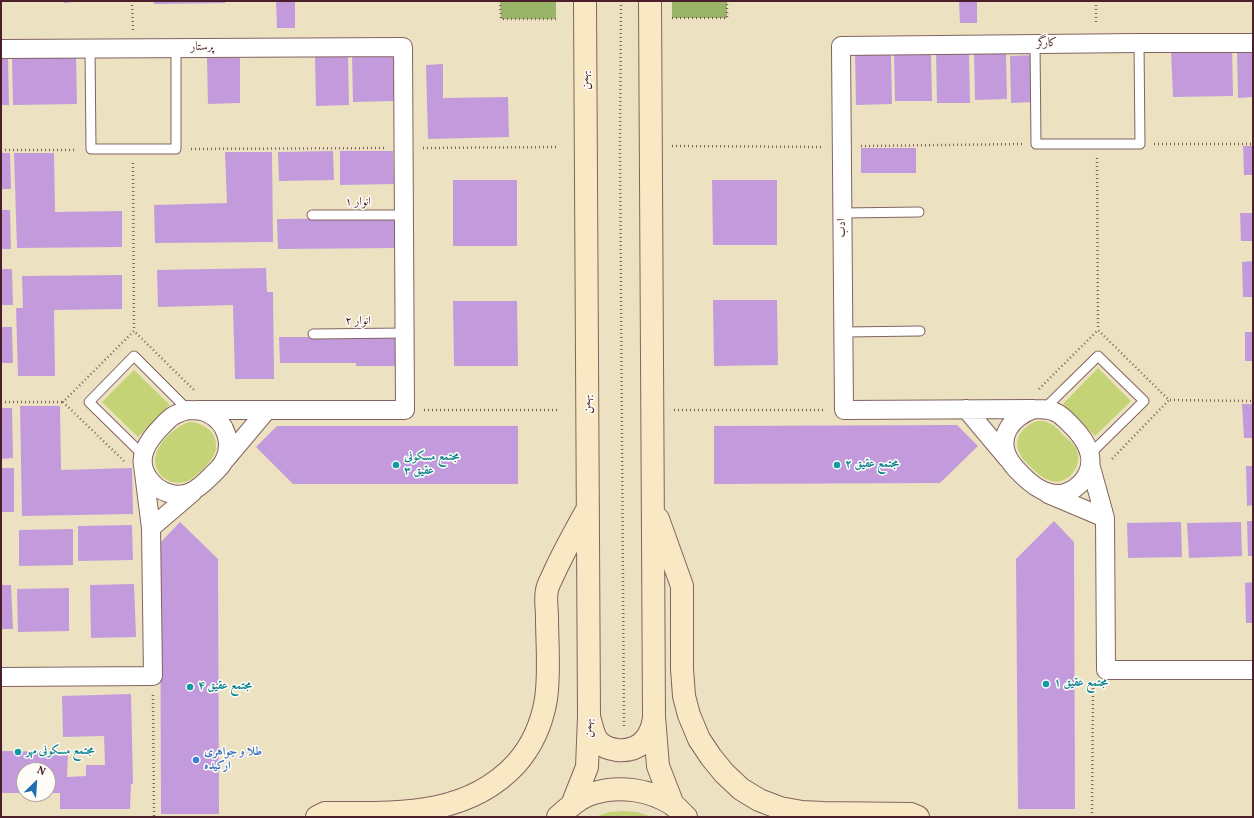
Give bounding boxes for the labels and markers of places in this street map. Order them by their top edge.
place label: مجتمع مسکونی عقیق ۳ [404,451,460,479]
place label: مجتمع عقیق ۲ [845,458,899,472]
marker: مجتمع مسکونی عقیق ۳ [391,460,401,470]
marker: مجتمع عقیق ۲ [832,460,842,470]
place label: مجتمع عقیق ۱ [1054,677,1108,691]
marker: مجتمع عقیق ۱ [1041,679,1051,689]
place label: مجتمع عقیق ۴ [198,680,252,694]
marker: مجتمع عقیق ۴ [185,682,195,692]
place label: مجتمع مسکونی مهر [26,745,94,759]
place label: طلا و جواهری ارکیده [204,746,262,774]
marker: مجتمع مسکونی مهر [13,747,23,757]
marker: طلا و جواهری ارکیده [191,755,201,765]

